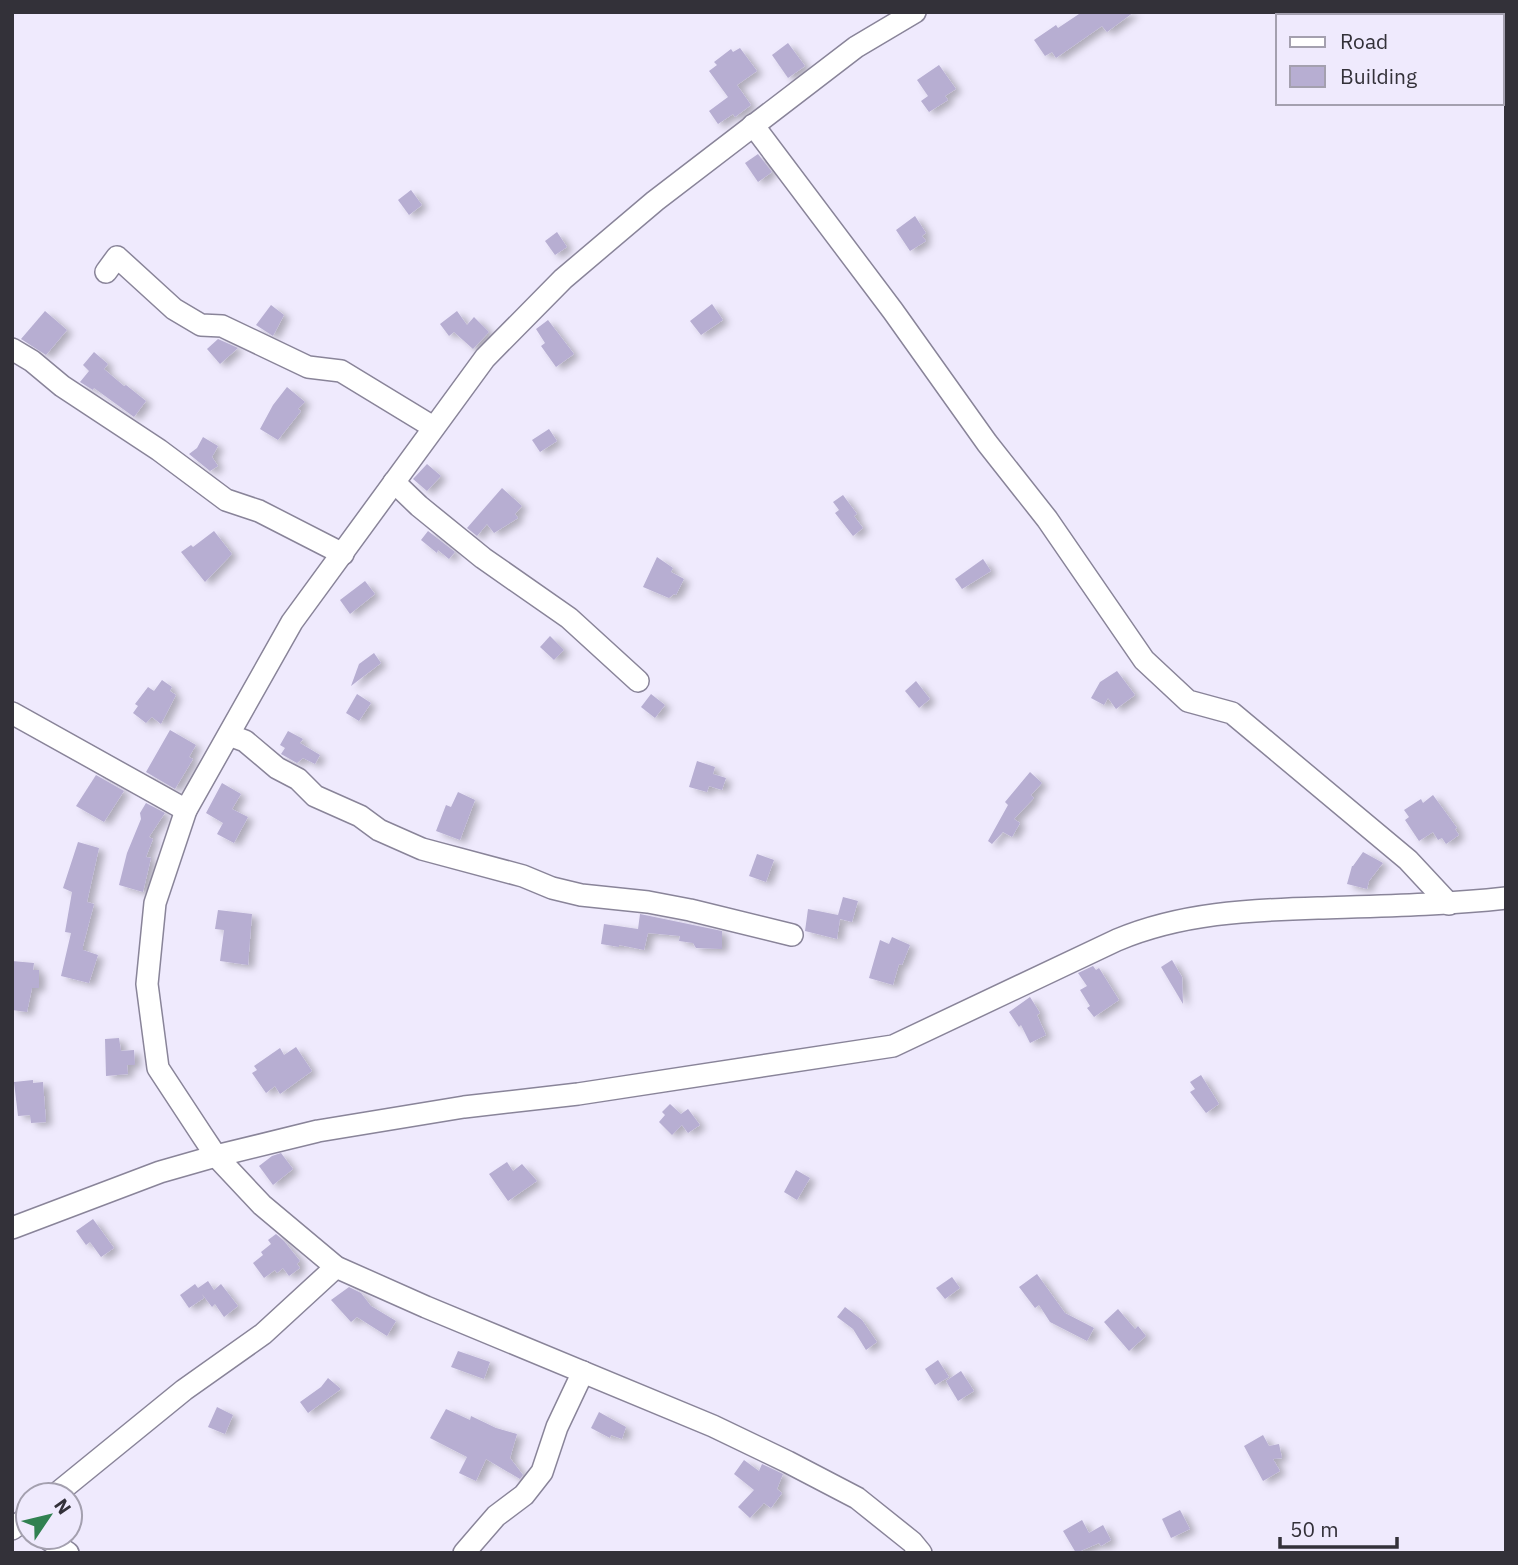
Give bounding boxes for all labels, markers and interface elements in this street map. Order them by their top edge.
legend [1276,14,1504,105]
text: Road [1340,27,1388,55]
text: Building [1340,62,1417,90]
north arrow [14,1481,84,1551]
text: N [49,1494,77,1519]
scale bar [1280,1506,1397,1550]
text: 50 m [1290,1515,1339,1543]

